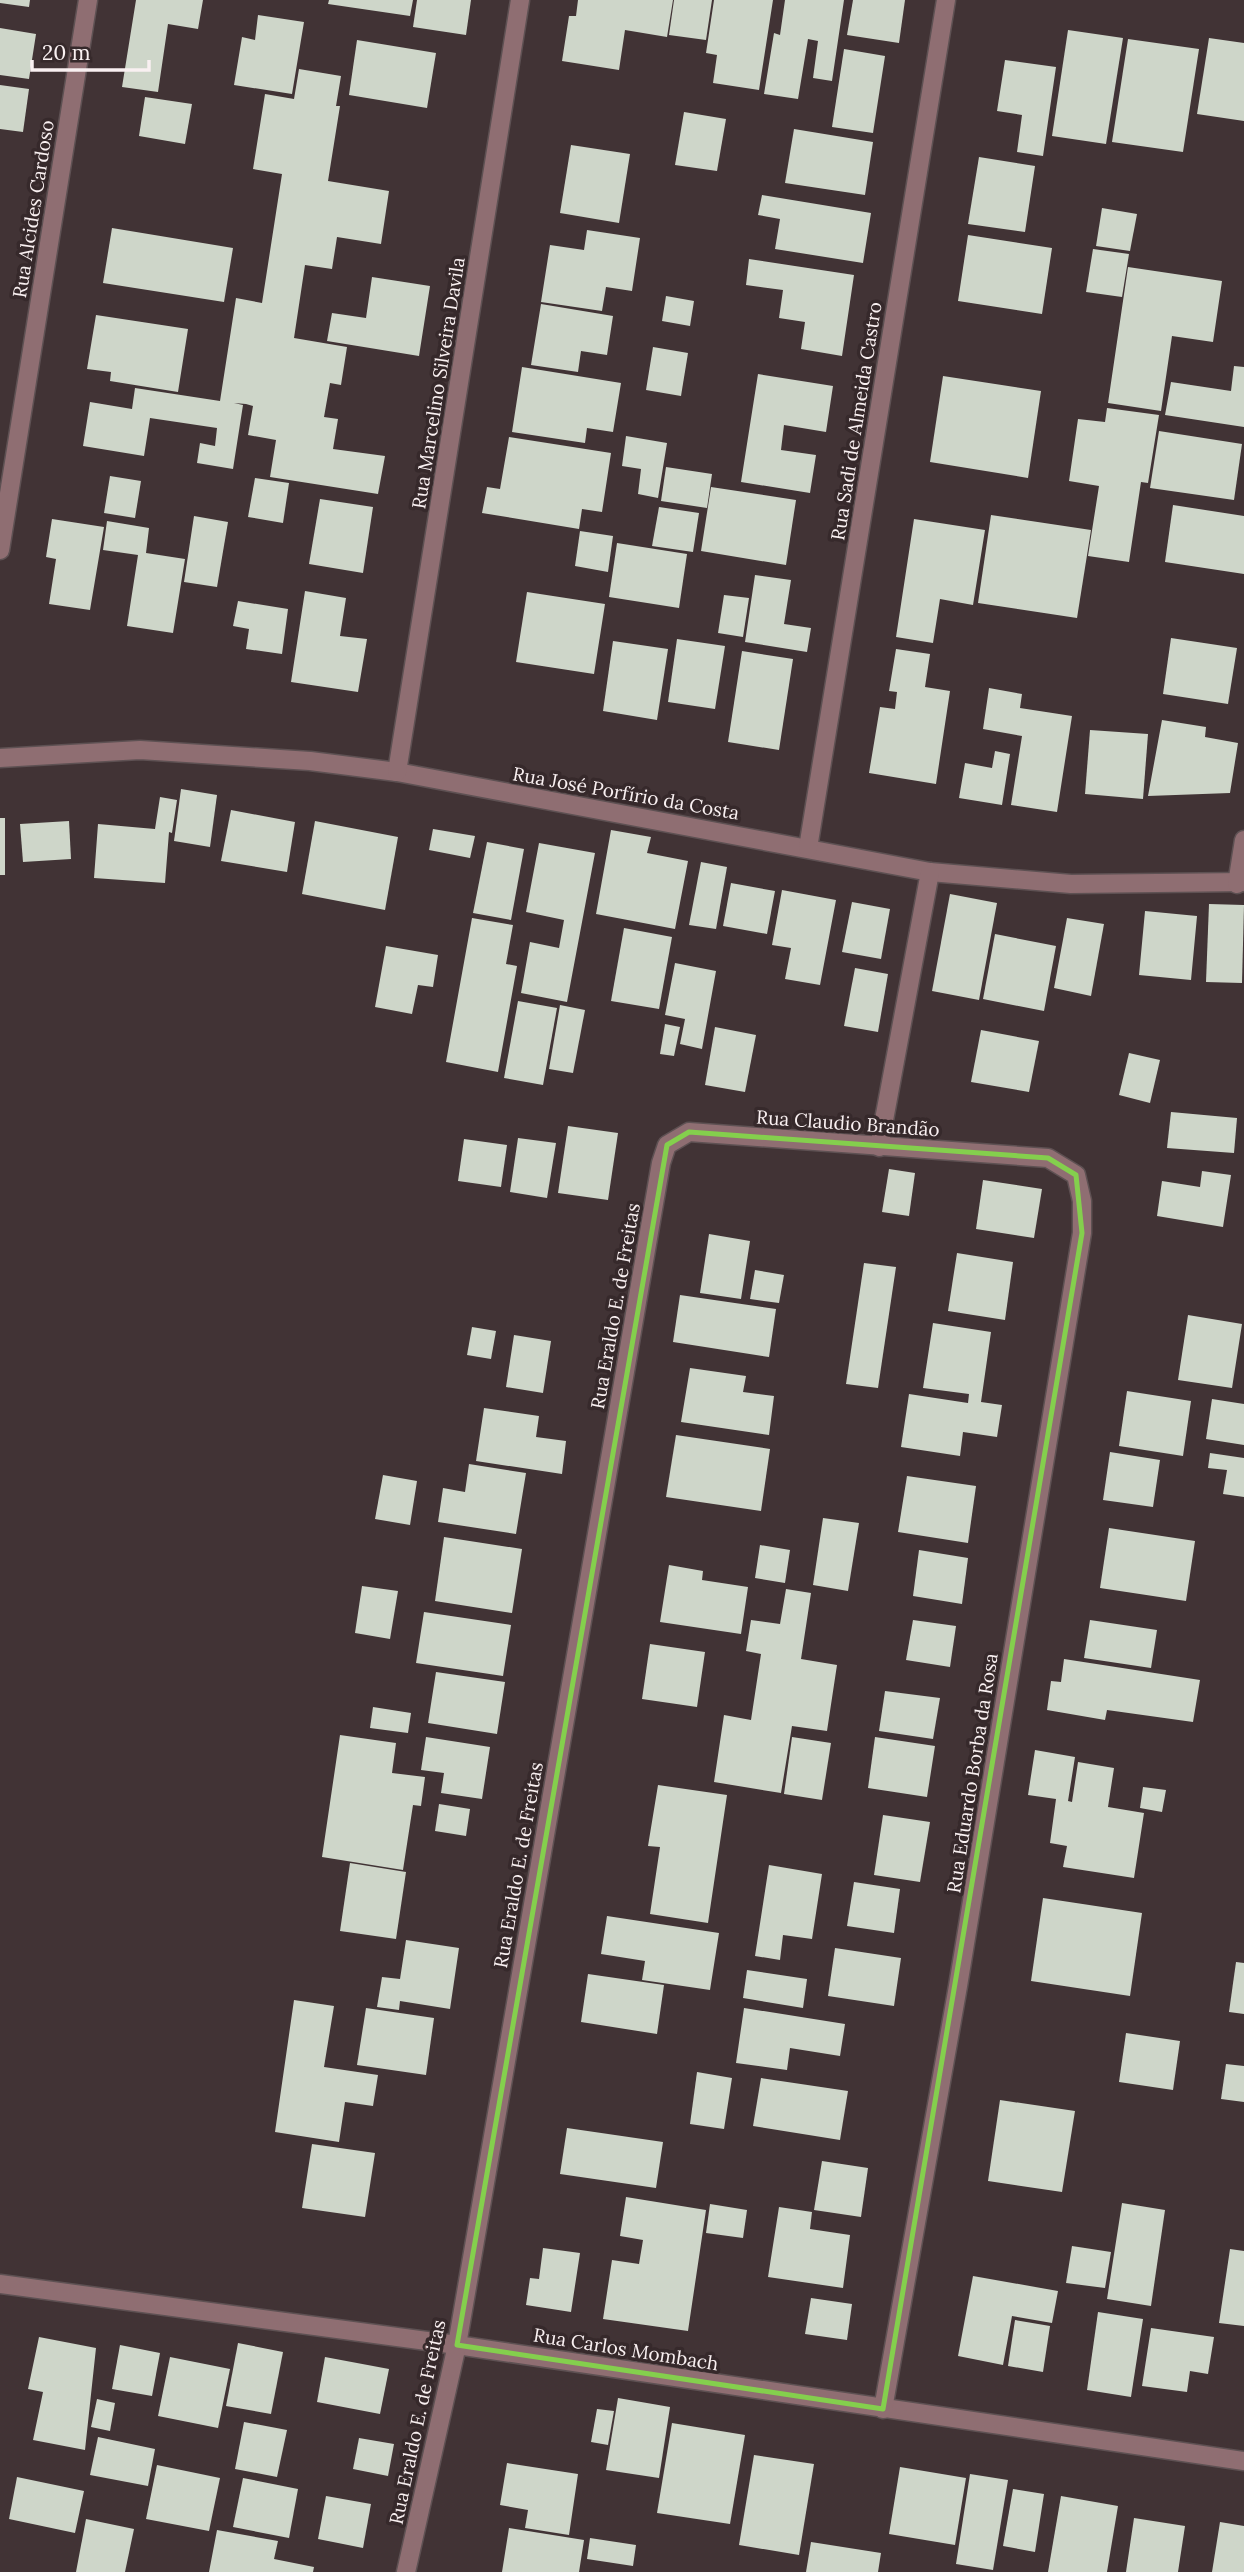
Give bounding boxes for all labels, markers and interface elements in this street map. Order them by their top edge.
scale bar [32,28,149,72]
text: 20 m [42,39,91,66]
street label: Rua Alcides Cardoso [7,118,59,300]
street label: Rua Marcelino Silveira Davila [406,255,470,511]
street label: Rua Sadi de Almeida Castro [825,300,887,542]
street label: Rua José Porfírio da Costa [511,761,741,825]
street label: Rua Claudio Brandão [756,1105,940,1141]
street label: Rua Eraldo E. de Freitas [585,1201,645,1411]
street label: Rua Eduardo Borba da Rosa [941,1651,1003,1895]
street label: Rua Eraldo E. de Freitas [488,1760,548,1970]
street label: Rua Eraldo E. de Freitas [384,2317,450,2527]
street label: Rua Carlos Mombach [532,2323,720,2375]

